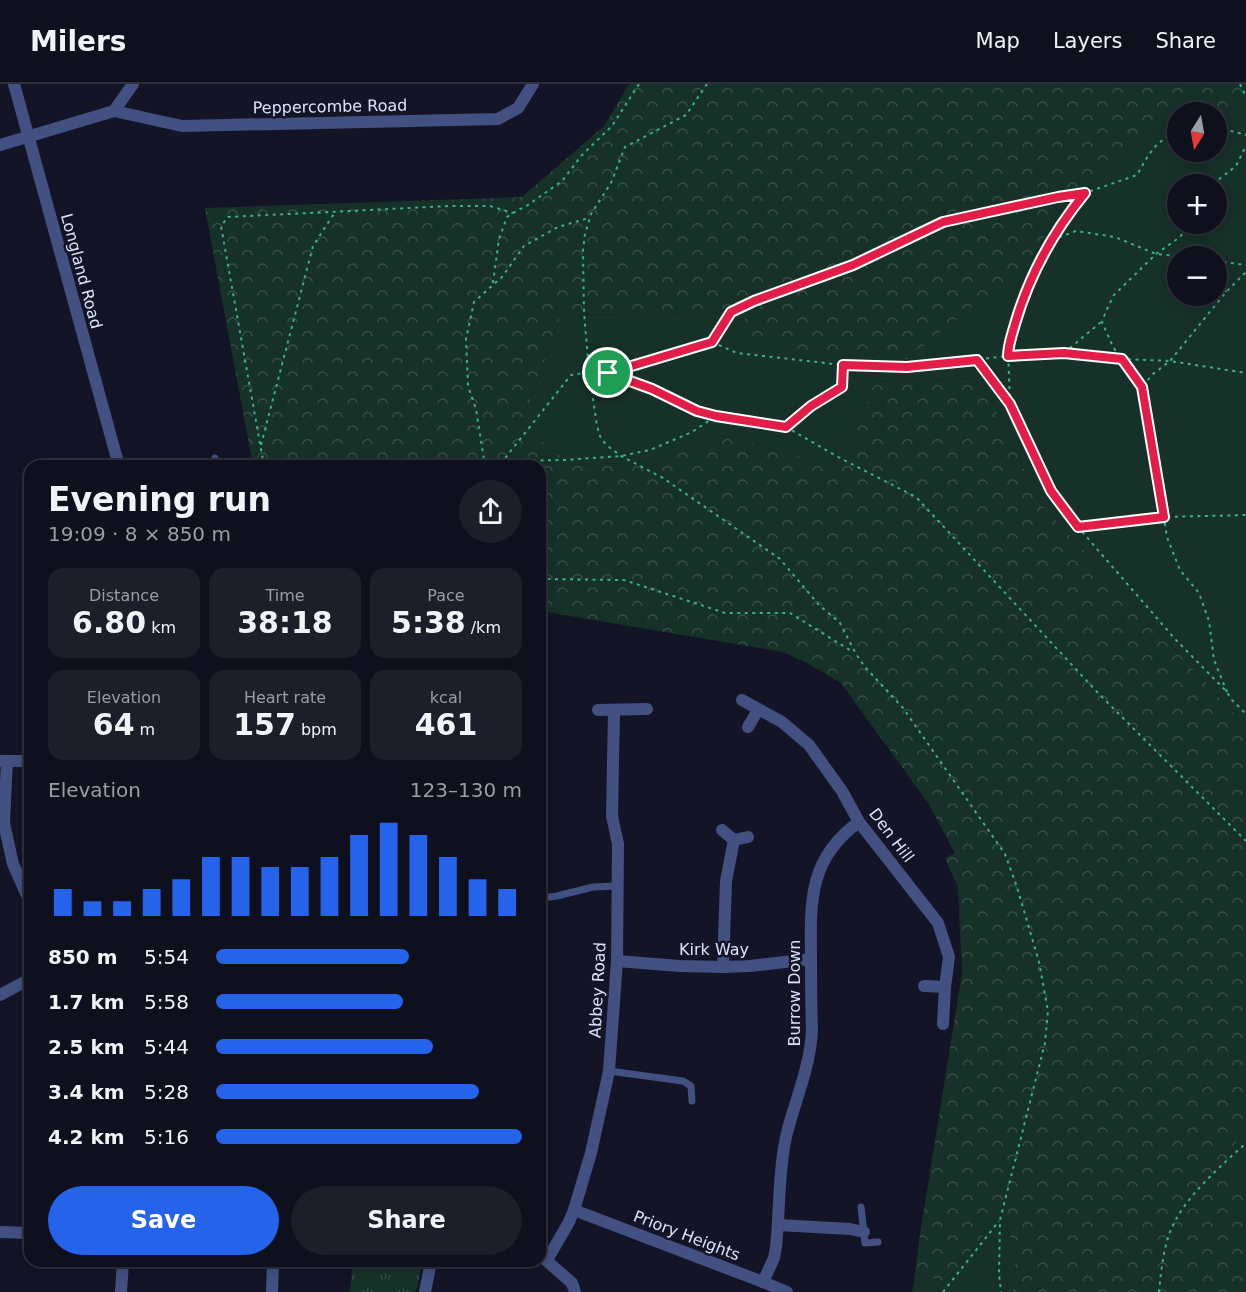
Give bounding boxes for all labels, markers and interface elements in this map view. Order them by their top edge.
text: Milers [30,25,127,58]
text: Map [976,29,1020,53]
text: Layers [1053,29,1122,53]
text: Share [1155,29,1216,53]
street label: Peppercombe Road [252,96,408,117]
north arrow [1167,102,1227,162]
map controls [1167,102,1227,306]
button: + [1167,174,1227,234]
street label: Longland Road [57,211,106,331]
button: − [1167,246,1227,306]
pin [582,347,633,398]
icon: arrive [591,356,624,389]
text: Evening run [48,480,271,519]
button: share [459,480,522,543]
text: 19:09 · 8 × 850 m [48,522,231,546]
text: Distance [89,586,159,605]
text: Time [265,586,305,605]
text: Pace [427,586,465,605]
text: 6.80 [72,605,146,640]
text: 38:18 [237,605,333,640]
text: 5:38 [391,605,466,640]
text: km [146,618,176,637]
text: /km [466,618,501,637]
text: Elevation [87,688,161,707]
text: Heart rate [244,688,326,707]
text: kcal [430,688,462,707]
text: 64 [93,707,135,742]
text: 157 [233,707,296,742]
text: 461 [415,707,477,742]
text: m [135,720,155,739]
text: bpm [296,720,337,739]
text: Elevation [48,778,141,802]
text: 123–130 m [410,778,522,802]
street label: Den Hill [865,805,918,866]
street label: Kirk Way [679,940,749,959]
street label: Burrow Down [785,940,804,1046]
street label: Abbey Road [586,942,609,1038]
text: 850 m [48,945,118,969]
text: 5:54 [144,945,189,969]
text: 1.7 km [48,990,125,1014]
text: 5:58 [144,990,189,1014]
text: 2.5 km [48,1035,125,1059]
text: 5:44 [144,1035,189,1059]
text: 3.4 km [48,1080,125,1104]
text: 5:28 [144,1080,189,1104]
text: 4.2 km [48,1125,125,1149]
text: 5:16 [144,1125,189,1149]
button: Save [48,1186,279,1255]
button: Share [291,1186,522,1255]
street label: Priory Heights [631,1206,743,1265]

